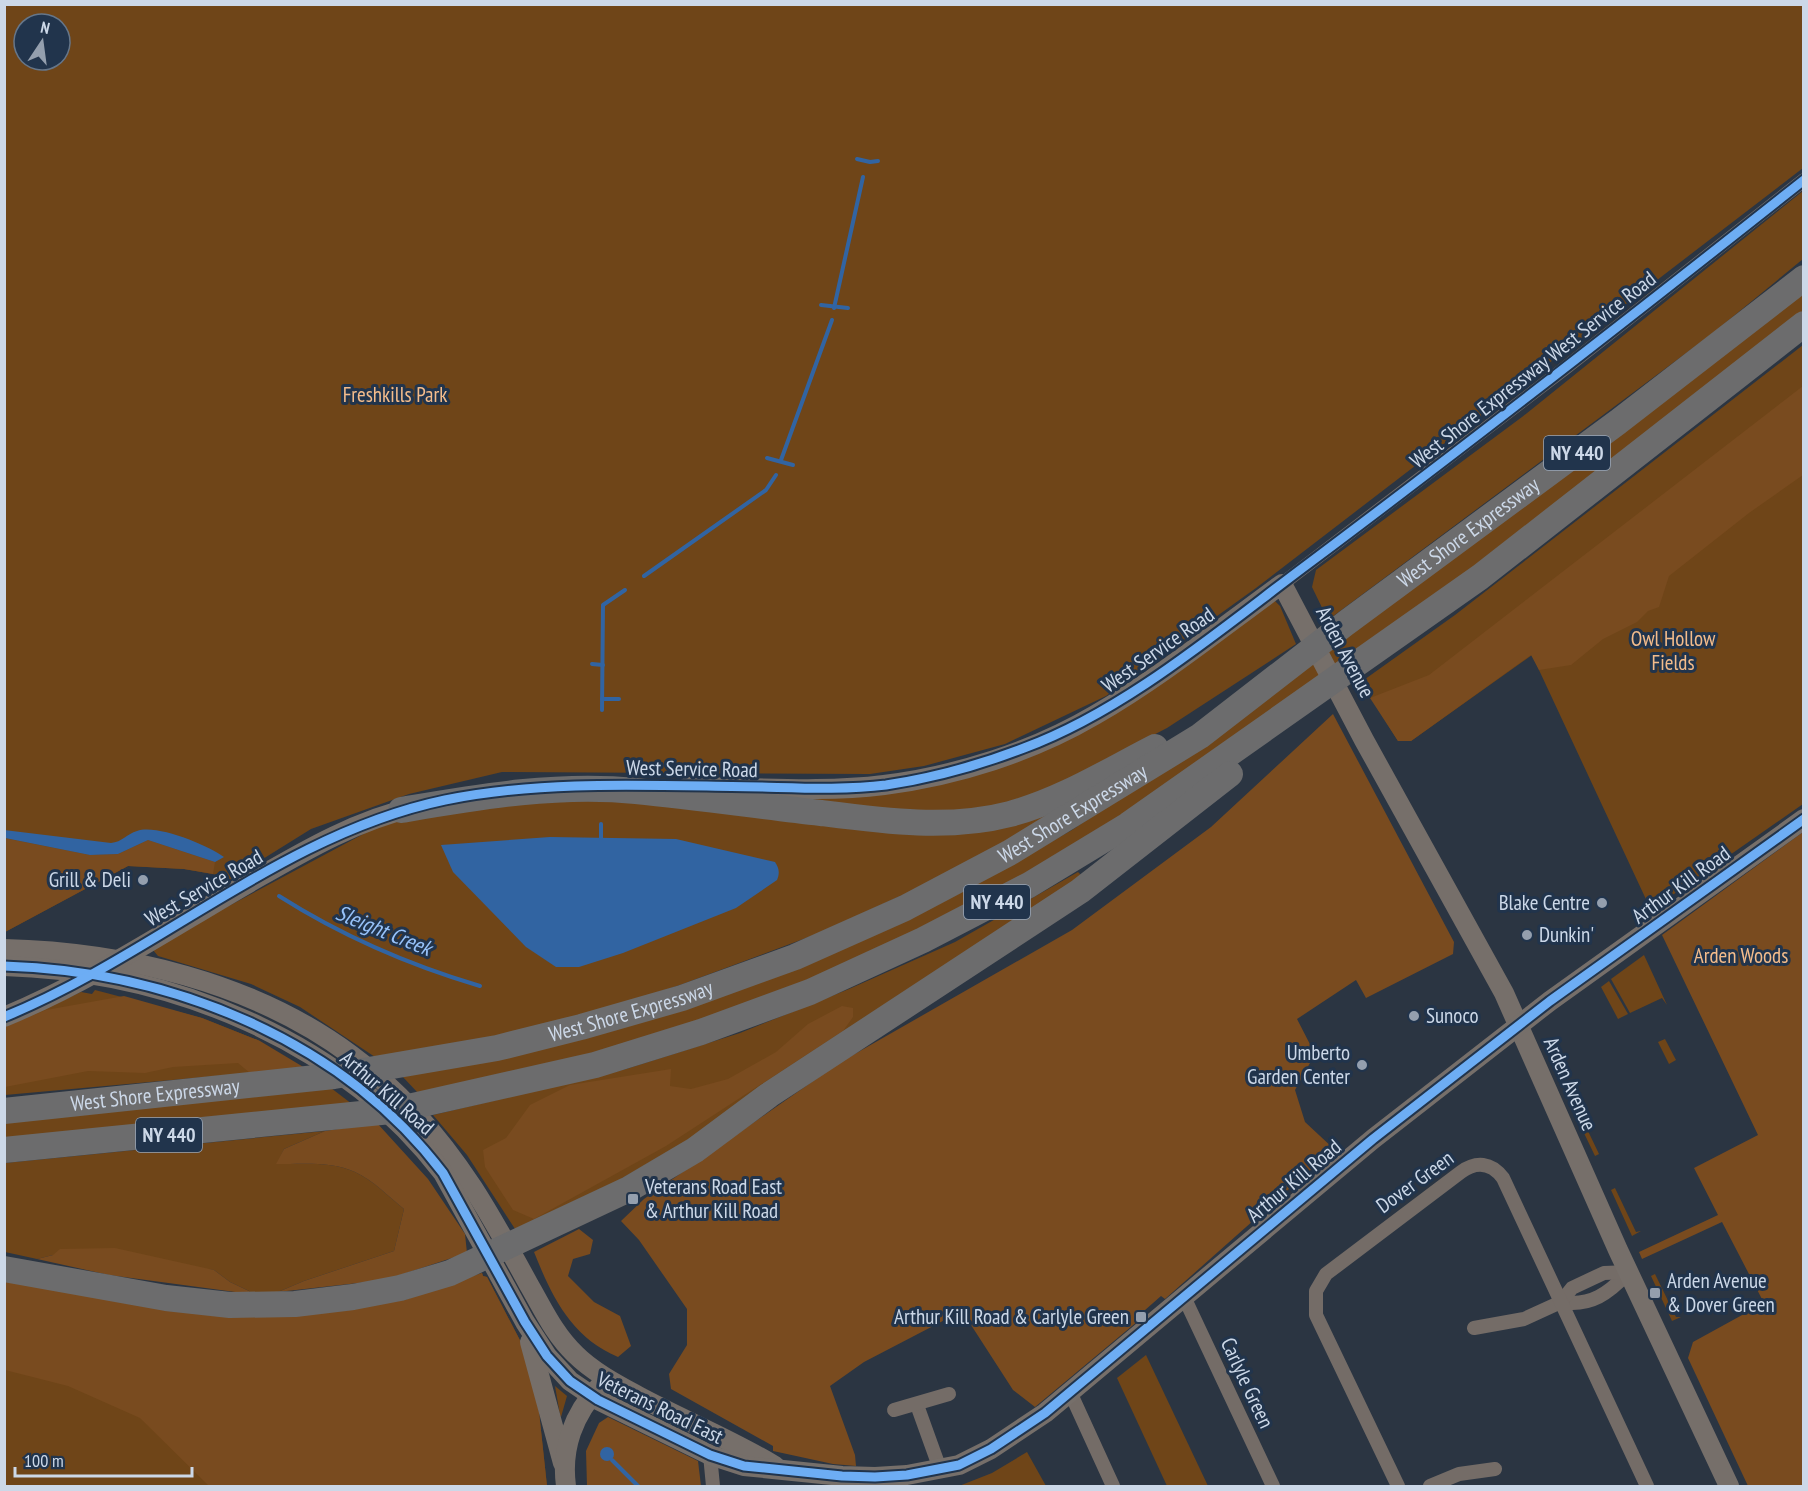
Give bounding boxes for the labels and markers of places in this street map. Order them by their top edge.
place label: Grill & Deli [49,866,131,893]
marker: Grill & Deli [136,873,150,887]
place label: Blake Centre [1499,889,1590,916]
marker: Blake Centre [1595,896,1609,910]
place label: Dunkin' [1539,921,1594,948]
marker: Dunkin' [1520,928,1534,942]
place label: Sunoco [1426,1002,1479,1029]
marker: Sunoco [1407,1009,1421,1023]
place label: Umberto Garden Center [1247,1039,1350,1090]
marker: Umberto Garden Center [1355,1058,1369,1072]
place label: Veterans Road East & Arthur Kill Road [644,1173,782,1224]
marker: Veterans Road East & Arthur Kill Road [626,1192,640,1206]
place label: Arden Avenue & Dover Green [1667,1267,1775,1318]
marker: Arden Avenue & Dover Green [1648,1286,1662,1300]
place label: Arthur Kill Road & Carlyle Green [894,1303,1129,1330]
marker: Arthur Kill Road & Carlyle Green [1134,1310,1148,1324]

